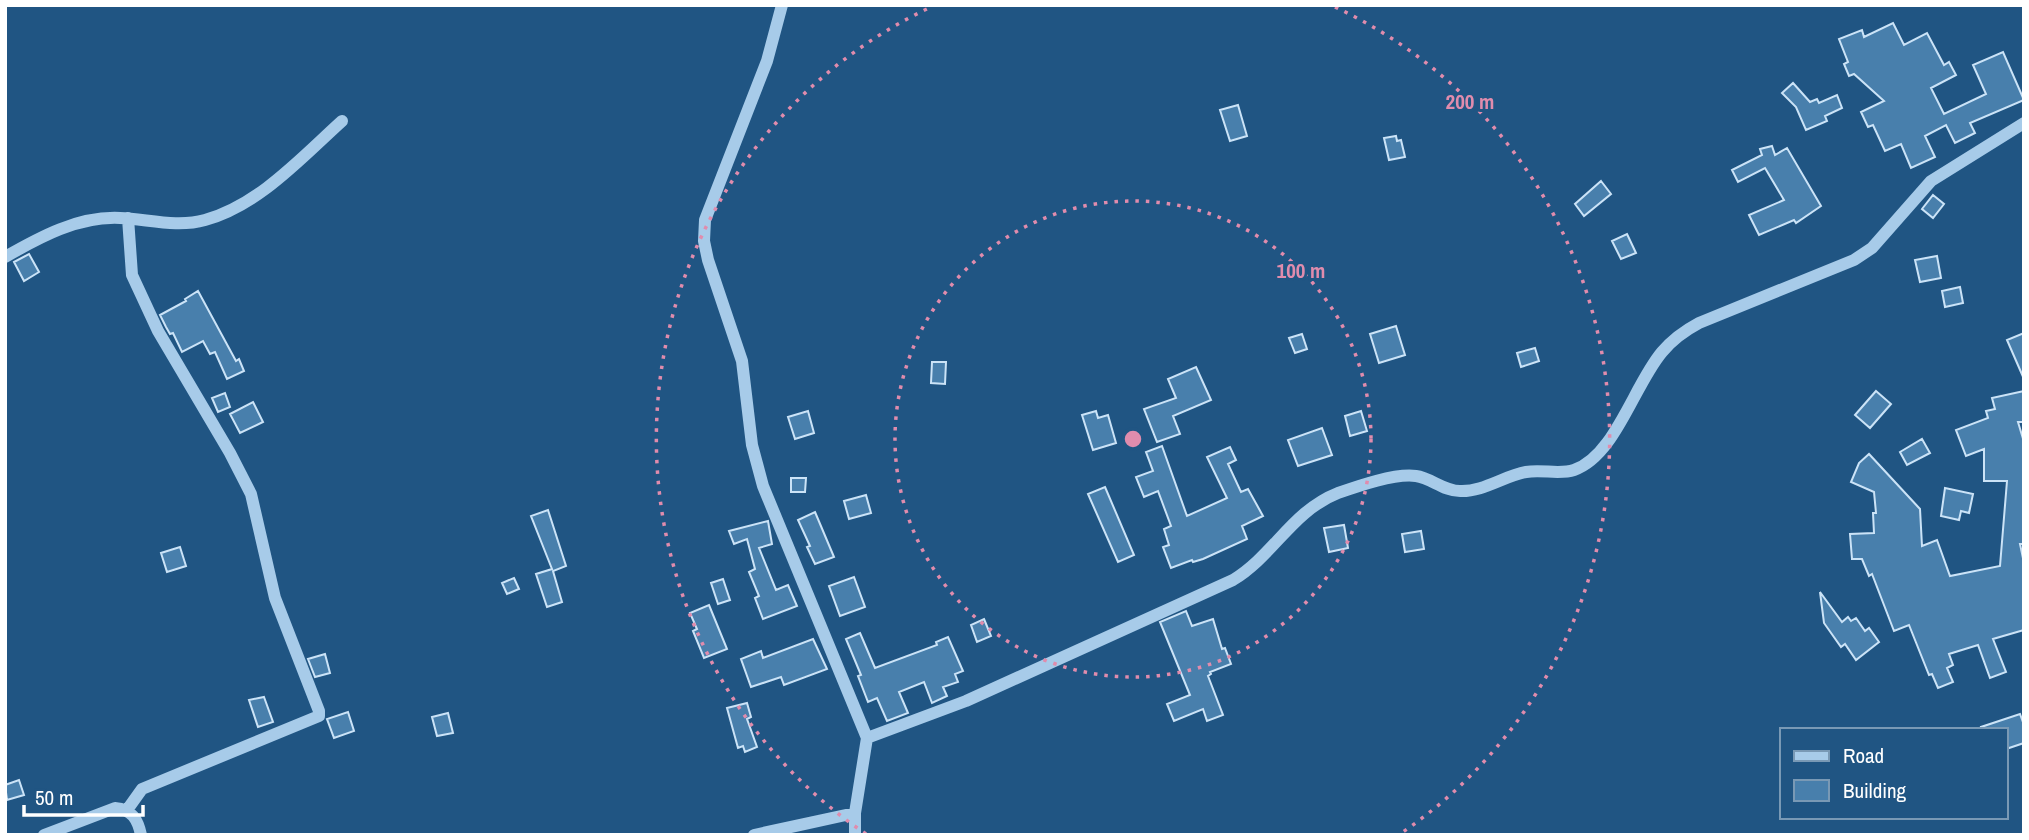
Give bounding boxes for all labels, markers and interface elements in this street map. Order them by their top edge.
text: 200 m [1446,87,1494,116]
text: 100 m [1277,256,1325,285]
centre of rings [1121,427,1145,451]
legend [1780,728,2008,819]
text: Road [1843,741,1884,770]
scale bar [24,774,144,818]
text: Building [1843,776,1907,805]
text: 50 m [35,783,73,812]

